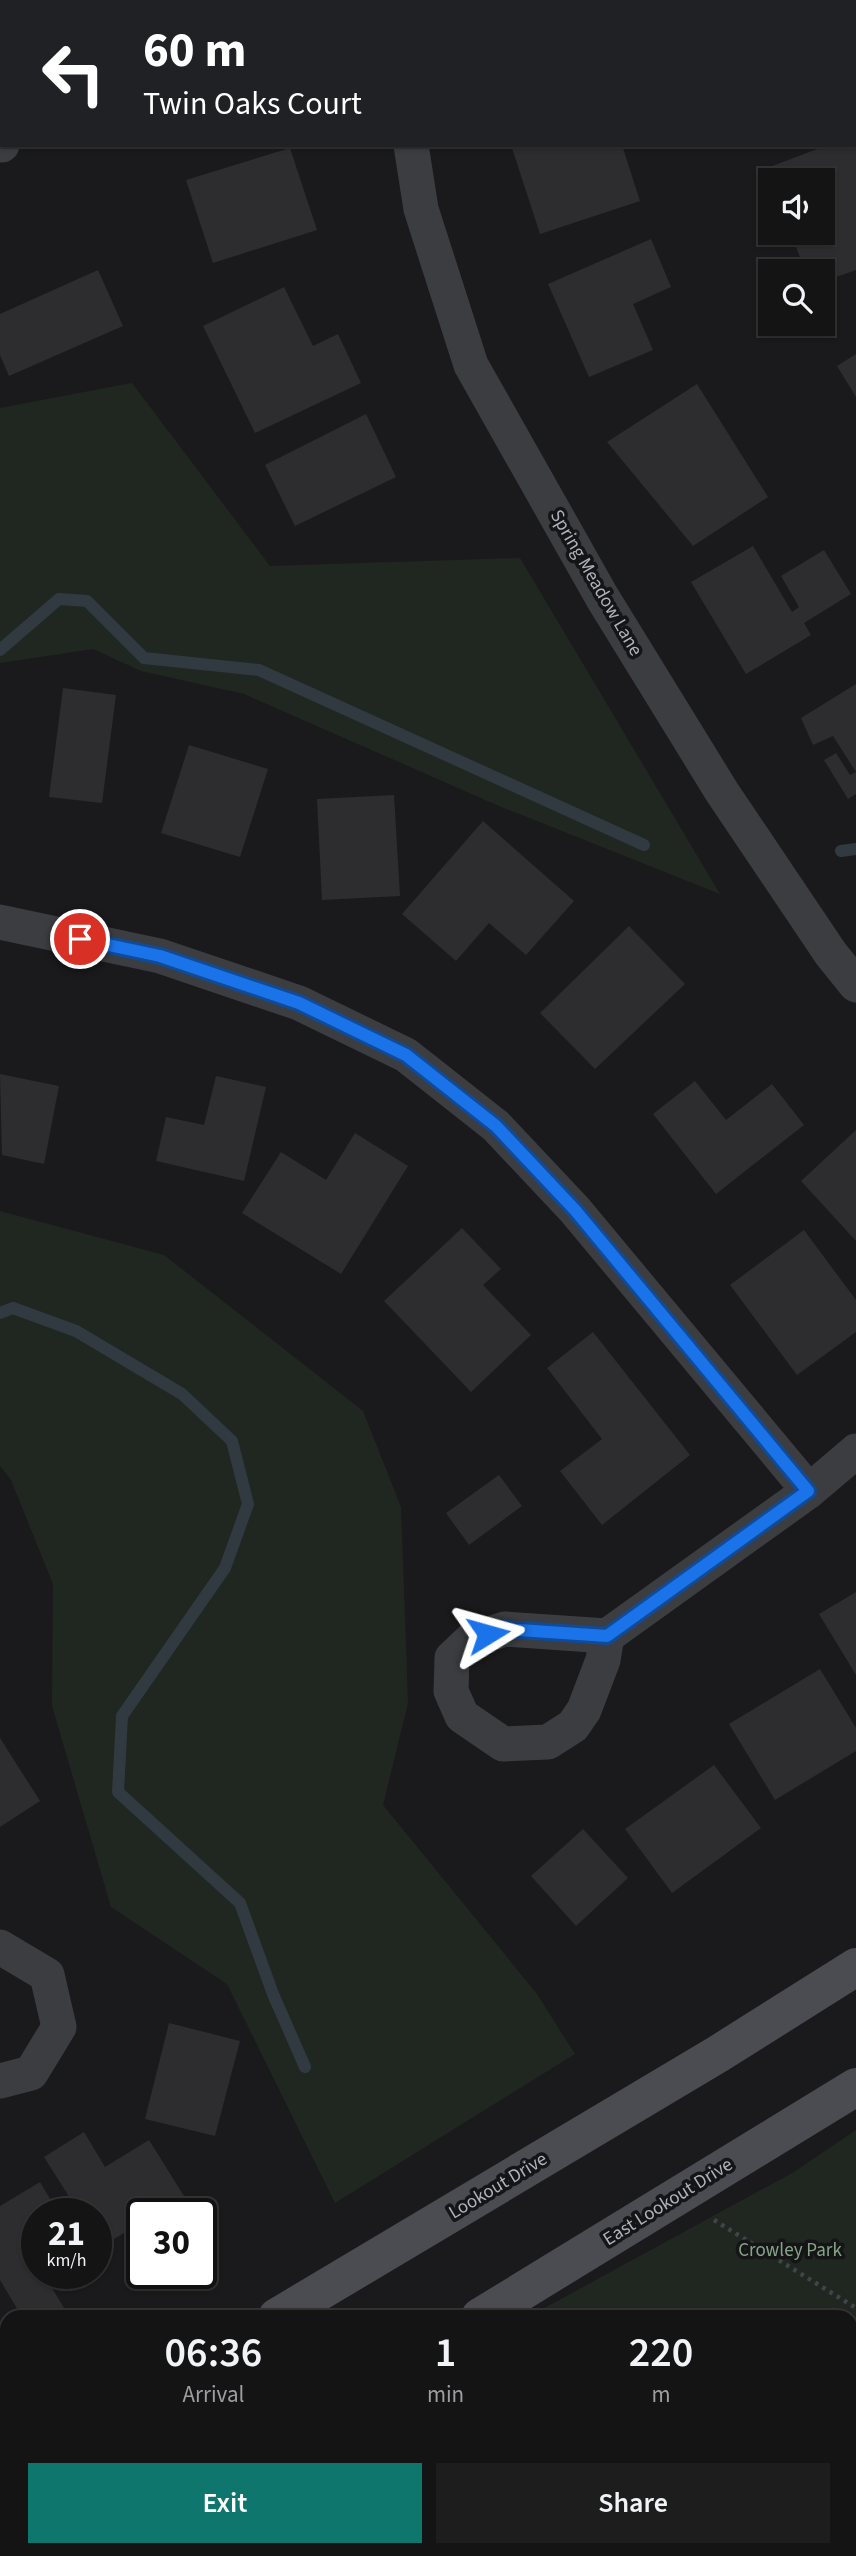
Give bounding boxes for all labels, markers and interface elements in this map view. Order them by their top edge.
text: 60 m [143,16,247,86]
icon: left [28,28,119,119]
text: Twin Oaks Court [143,81,362,127]
map controls [758,168,835,336]
button: sound [758,168,835,245]
button: search [758,259,835,336]
street label: Spring Meadow Lane [543,505,649,661]
pin [50,909,110,969]
icon: arrive [61,920,99,958]
position arrow [451,1597,525,1671]
street label: Lookout Drive [444,2146,552,2226]
street label: East Lookout Drive [598,2151,738,2253]
speed limit sign: 30 [126,2198,217,2289]
text: 21 [48,2209,85,2259]
park label: Crowley Park [738,2237,842,2264]
text: km/h [47,2248,86,2273]
text: 06:36 [165,2323,262,2383]
text: 1 [435,2323,456,2383]
text: 220 [629,2323,693,2383]
text: Arrival [183,2378,244,2411]
text: min [427,2378,464,2411]
text: m [652,2378,671,2411]
button: Exit [28,2463,422,2543]
button: Share [436,2463,830,2543]

